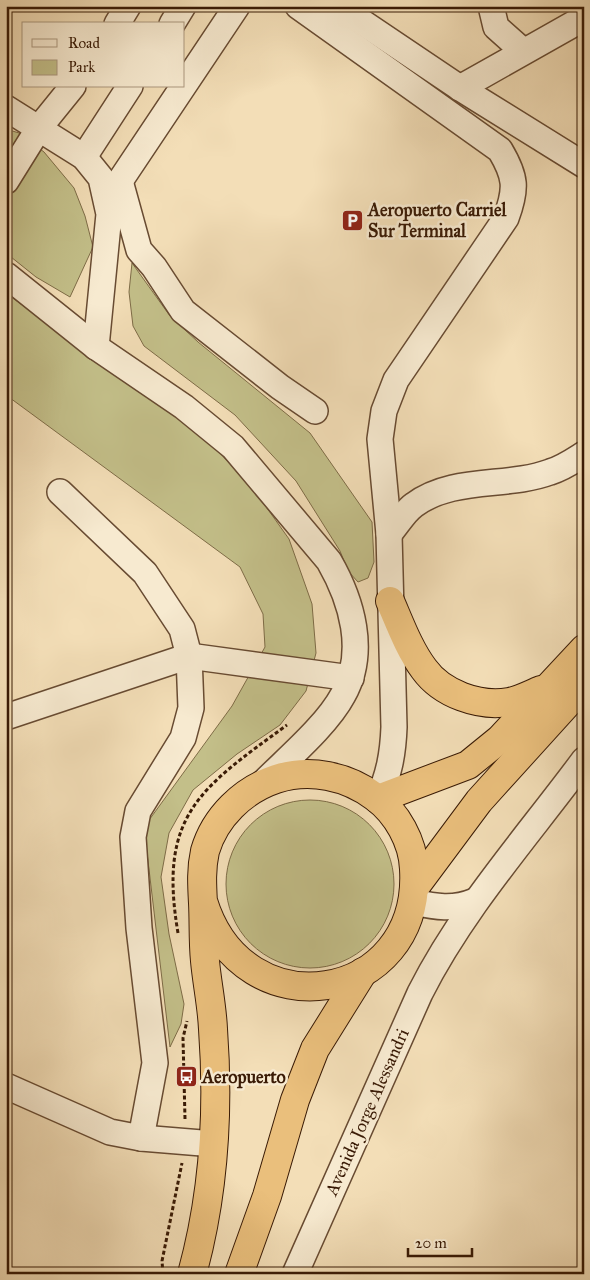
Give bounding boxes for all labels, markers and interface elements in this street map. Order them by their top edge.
legend [22,22,185,88]
text: Road [68,34,100,52]
text: Park [68,58,95,76]
place label: Aeropuerto Carriel Sur Terminal [367,199,507,242]
parking icon: Aeropuerto Carriel Sur Terminal [340,208,364,232]
street label: Avenida Jorge Alessandri [320,1025,415,1200]
bus stop icon: Aeropuerto [174,1065,198,1089]
place label: Aeropuerto [201,1066,286,1089]
scale bar [408,1225,471,1257]
text: 20 m [415,1234,447,1252]

